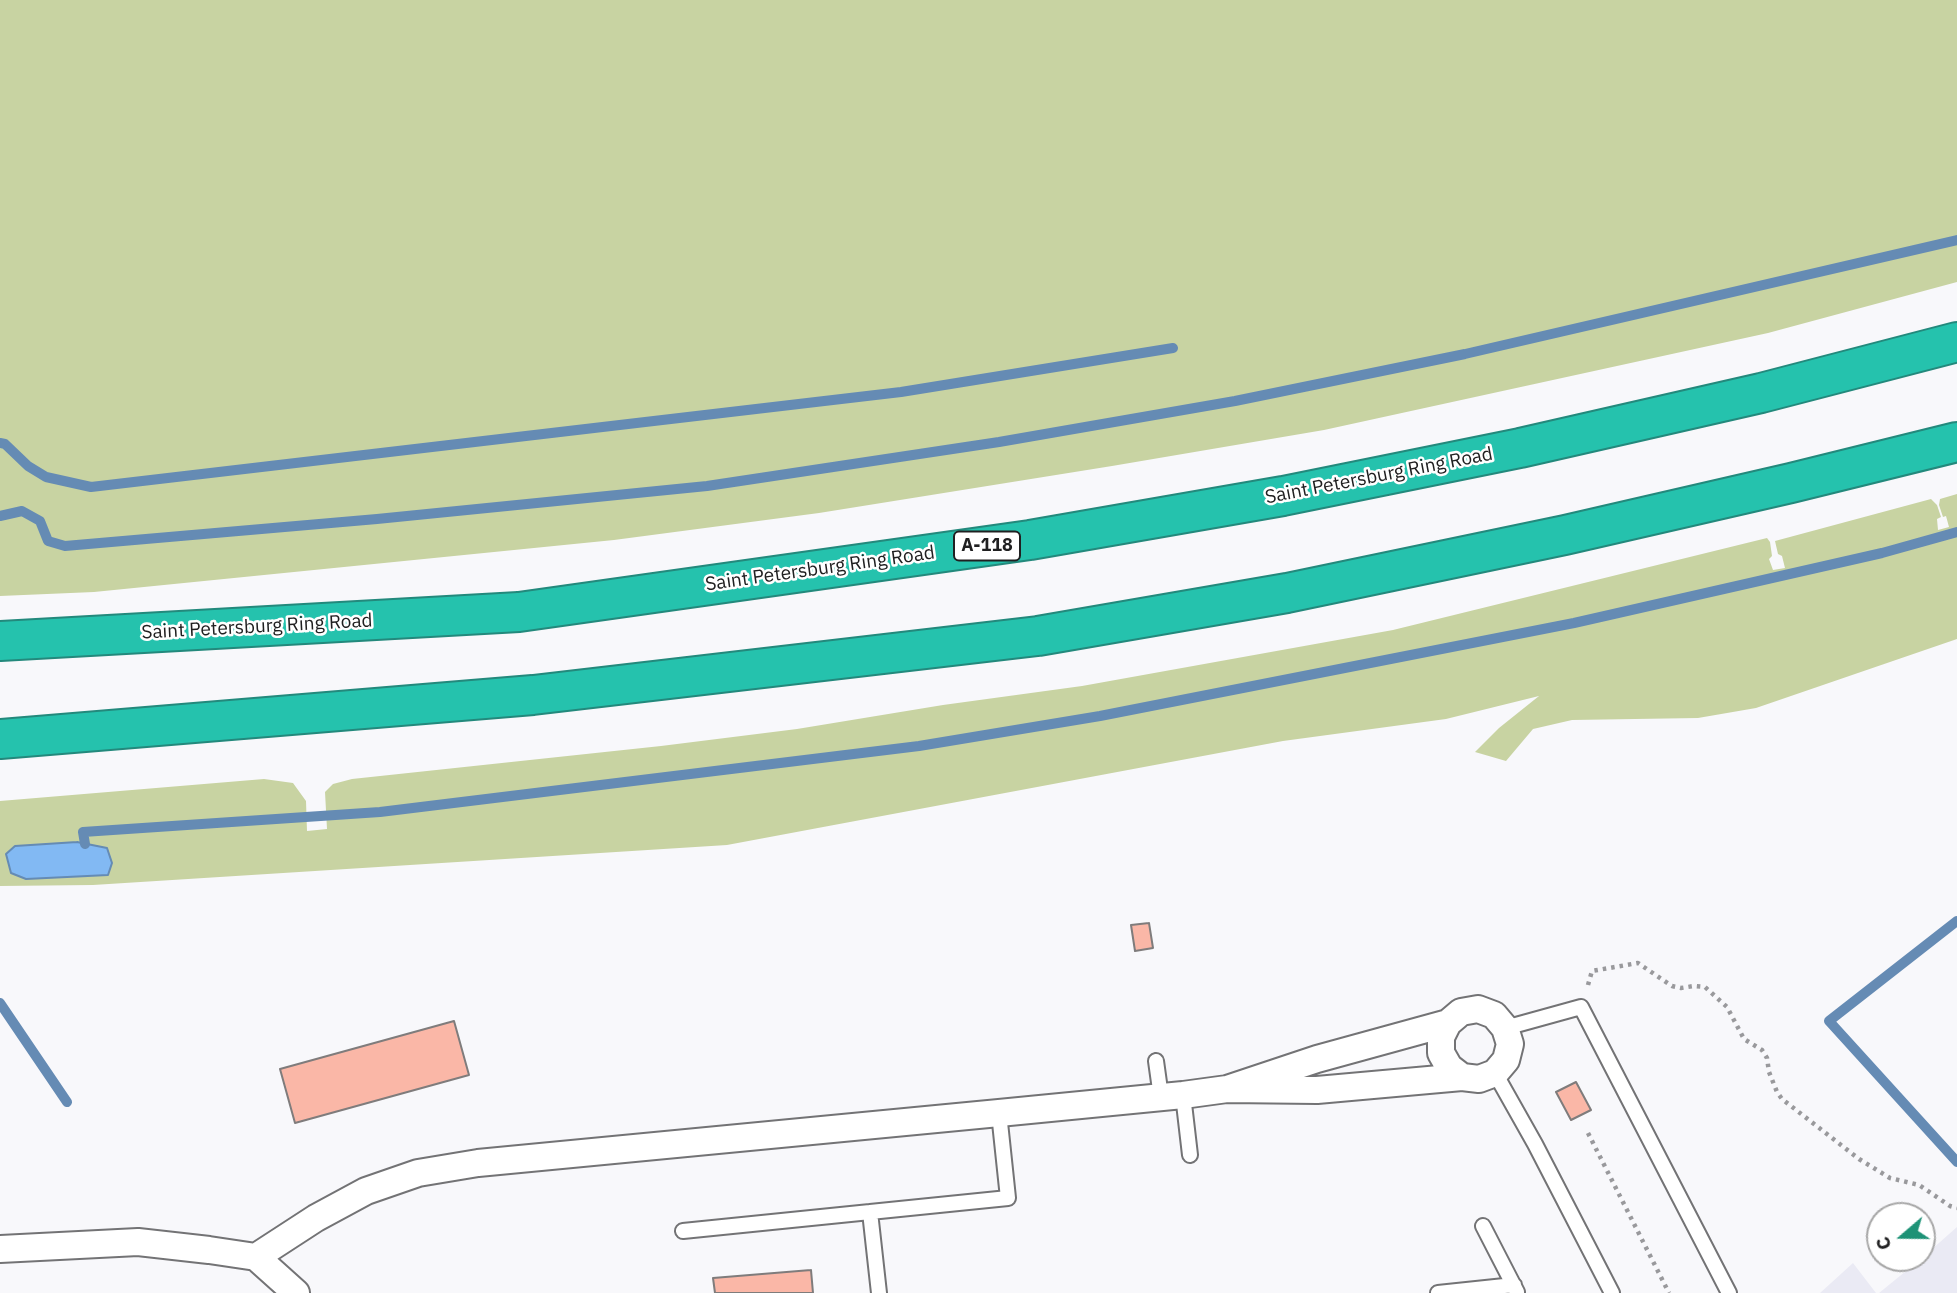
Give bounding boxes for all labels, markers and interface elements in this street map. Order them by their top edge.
street label: Saint Petersburg Ring Road [1263,443,1495,509]
road number: А-118 [954,532,1020,560]
street label: Saint Petersburg Ring Road [704,542,936,596]
street label: Saint Petersburg Ring Road [141,610,373,644]
north arrow [1866,1202,1936,1272]
text: С [1870,1234,1897,1253]

